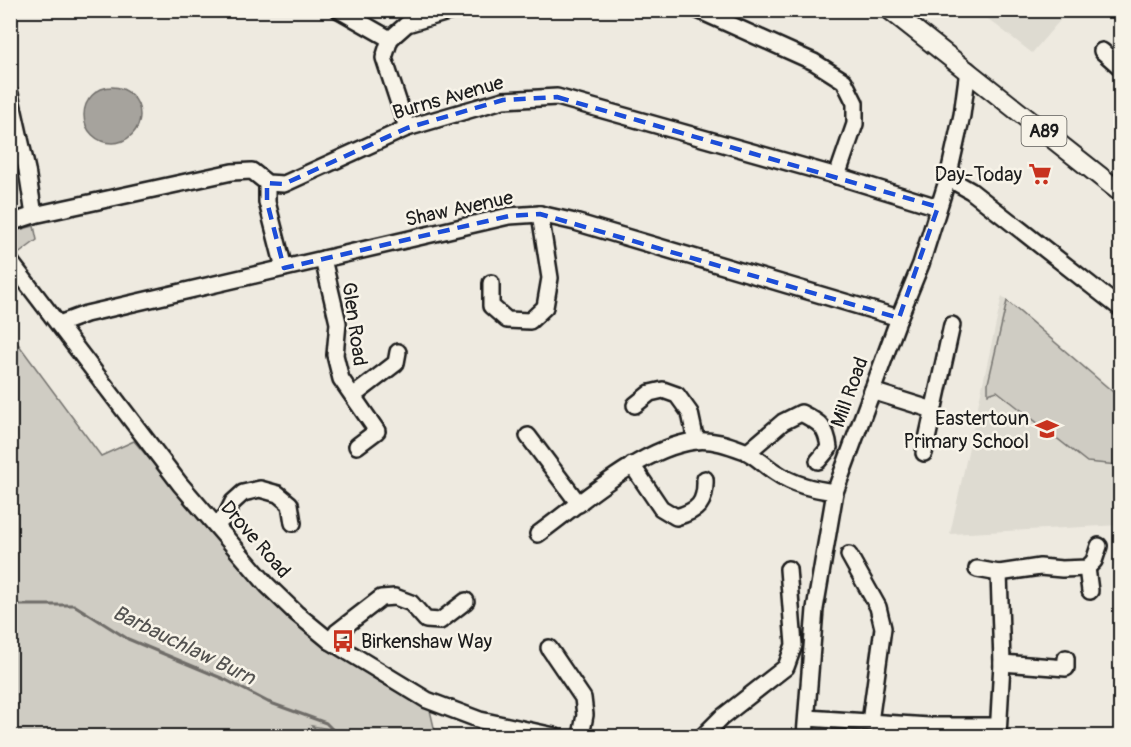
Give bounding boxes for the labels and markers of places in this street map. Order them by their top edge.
supermarket icon: Day-Today [1027,161,1053,187]
place label: Day-Today [935,162,1022,187]
place label: Eastertoun Primary School [904,406,1029,454]
school or university icon: Eastertoun Primary School [1034,416,1060,442]
bus stop icon: Birkenshaw Way [330,628,356,654]
place label: Birkenshaw Way [361,629,493,654]

